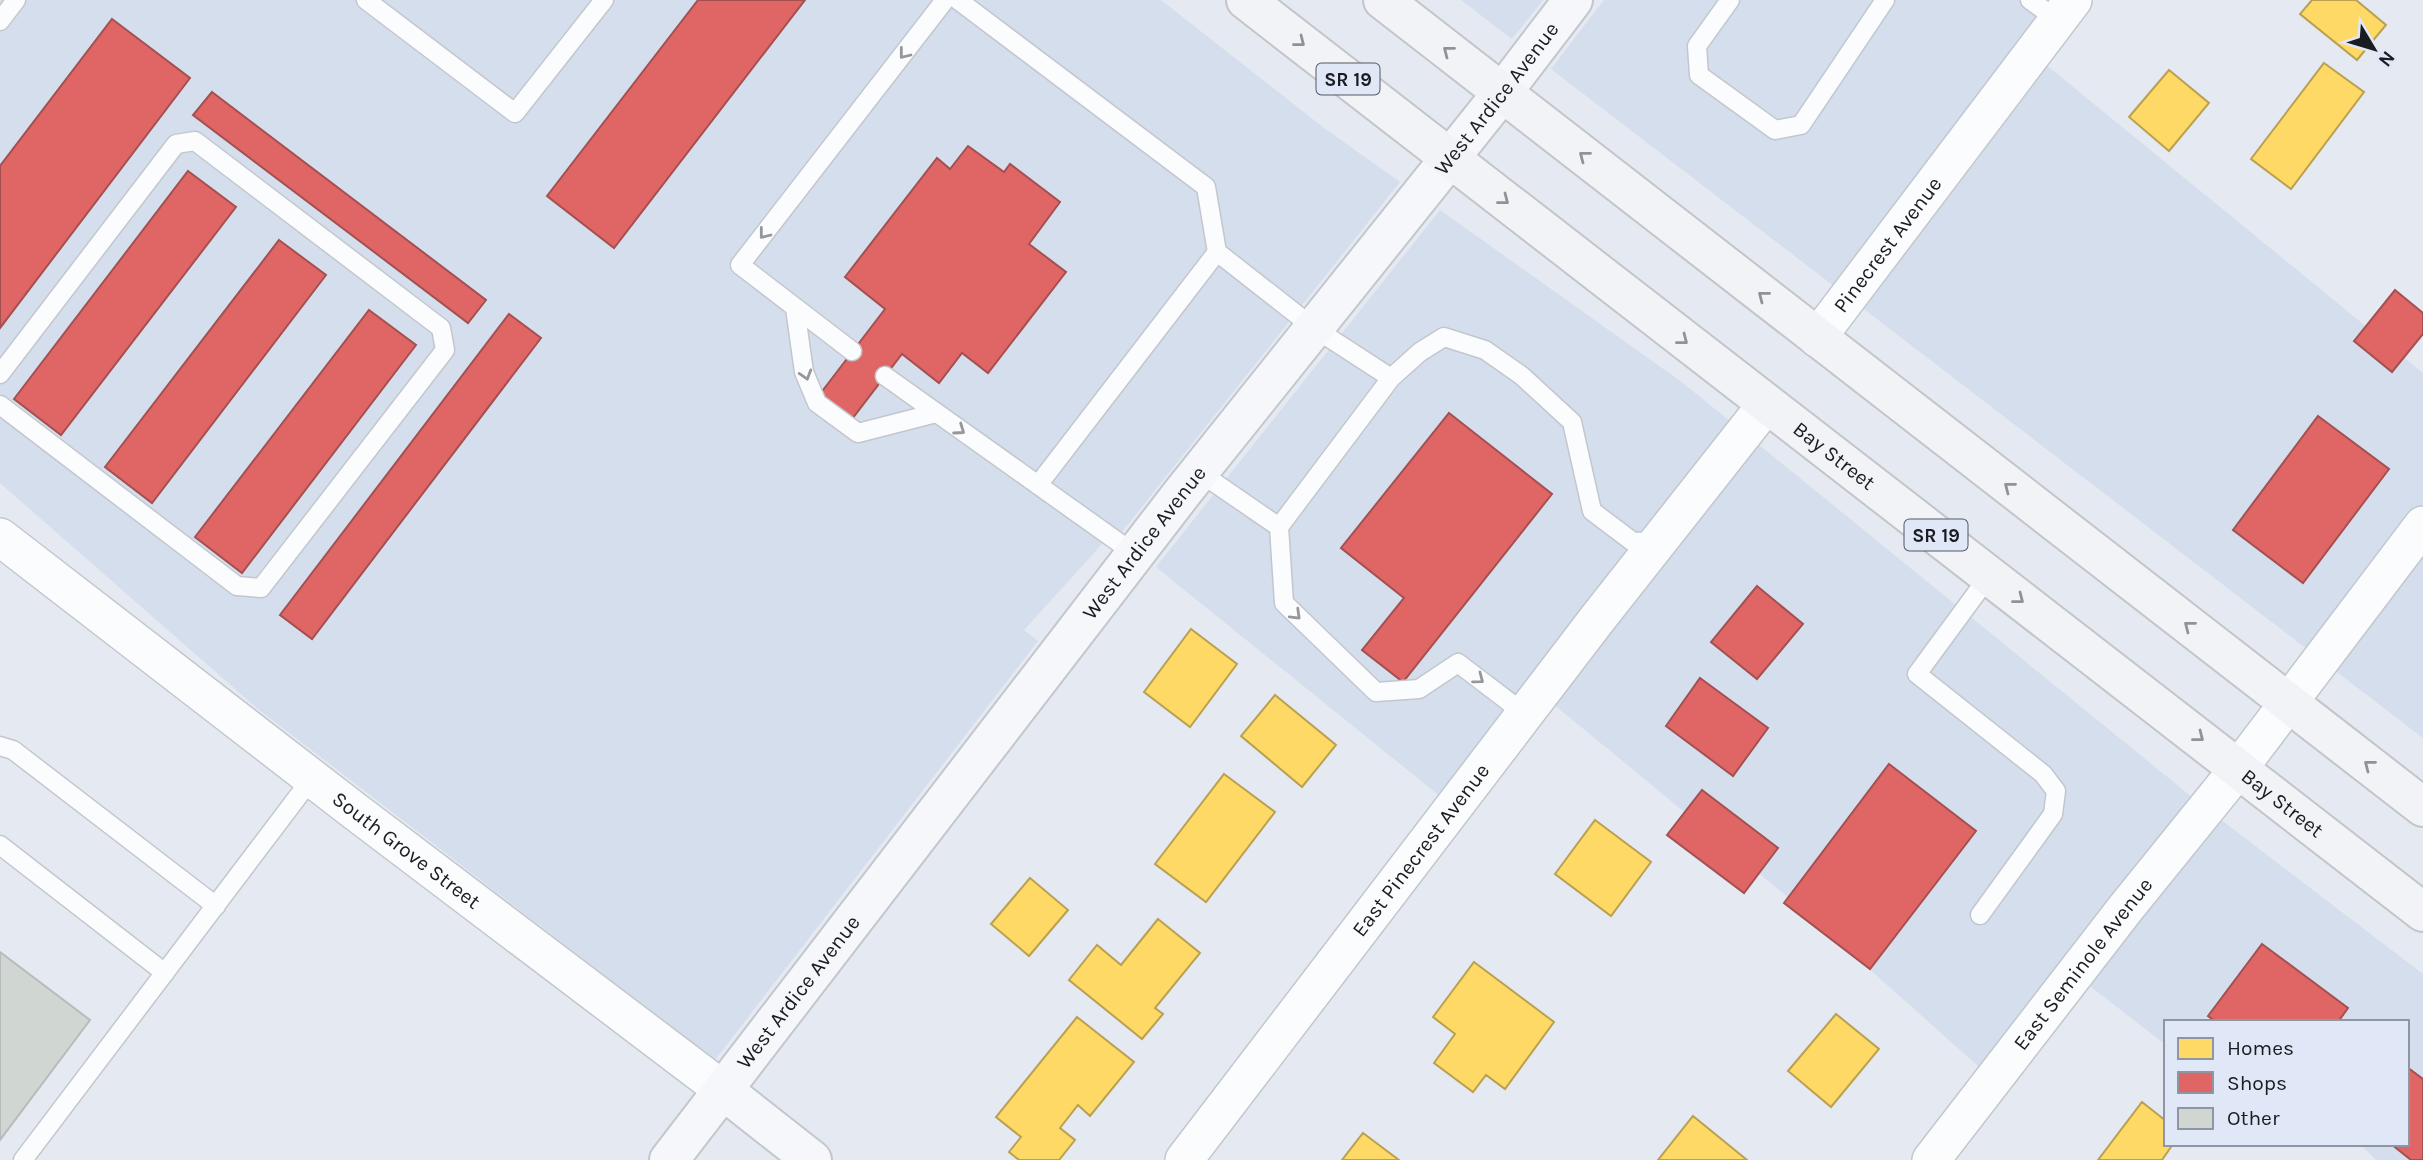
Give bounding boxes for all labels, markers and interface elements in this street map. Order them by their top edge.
north arrow [2339,14,2409,84]
street label: West Ardice Avenue [1429,18,1564,180]
one-way arrow [1292,33,1305,46]
one-way arrow [899,46,912,59]
one-way arrow [1444,46,1456,59]
text: N [2374,47,2399,71]
road number: SR 19 [1316,64,1380,94]
one-way arrow [1579,152,1591,165]
street label: Pinecrest Avenue [1829,172,1947,317]
one-way arrow [1496,192,1509,205]
one-way arrow [760,226,773,238]
one-way arrow [1759,292,1771,305]
one-way arrow [1676,332,1688,345]
one-way arrow [798,369,813,381]
street label: Bay Street [1788,416,1880,495]
one-way arrow [952,422,965,434]
street label: West Ardice Avenue [1077,461,1211,624]
one-way arrow [2005,482,2017,495]
road number: SR 19 [1904,520,1968,550]
one-way arrow [2011,590,2023,603]
one-way arrow [1288,606,1301,619]
one-way arrow [2184,622,2197,635]
one-way arrow [1471,671,1484,683]
one-way arrow [2191,729,2204,742]
street label: East Pinecrest Avenue [1347,759,1494,941]
one-way arrow [2364,761,2377,774]
street label: Bay Street [2237,764,2328,842]
street label: South Grove Street [328,786,485,914]
street label: East Seminole Avenue [2008,873,2157,1055]
street label: West Ardice Avenue [732,910,865,1073]
legend [2164,1020,2409,1146]
text: Homes [2227,1036,2294,1060]
text: Shops [2227,1071,2287,1095]
text: Other [2227,1106,2280,1130]

